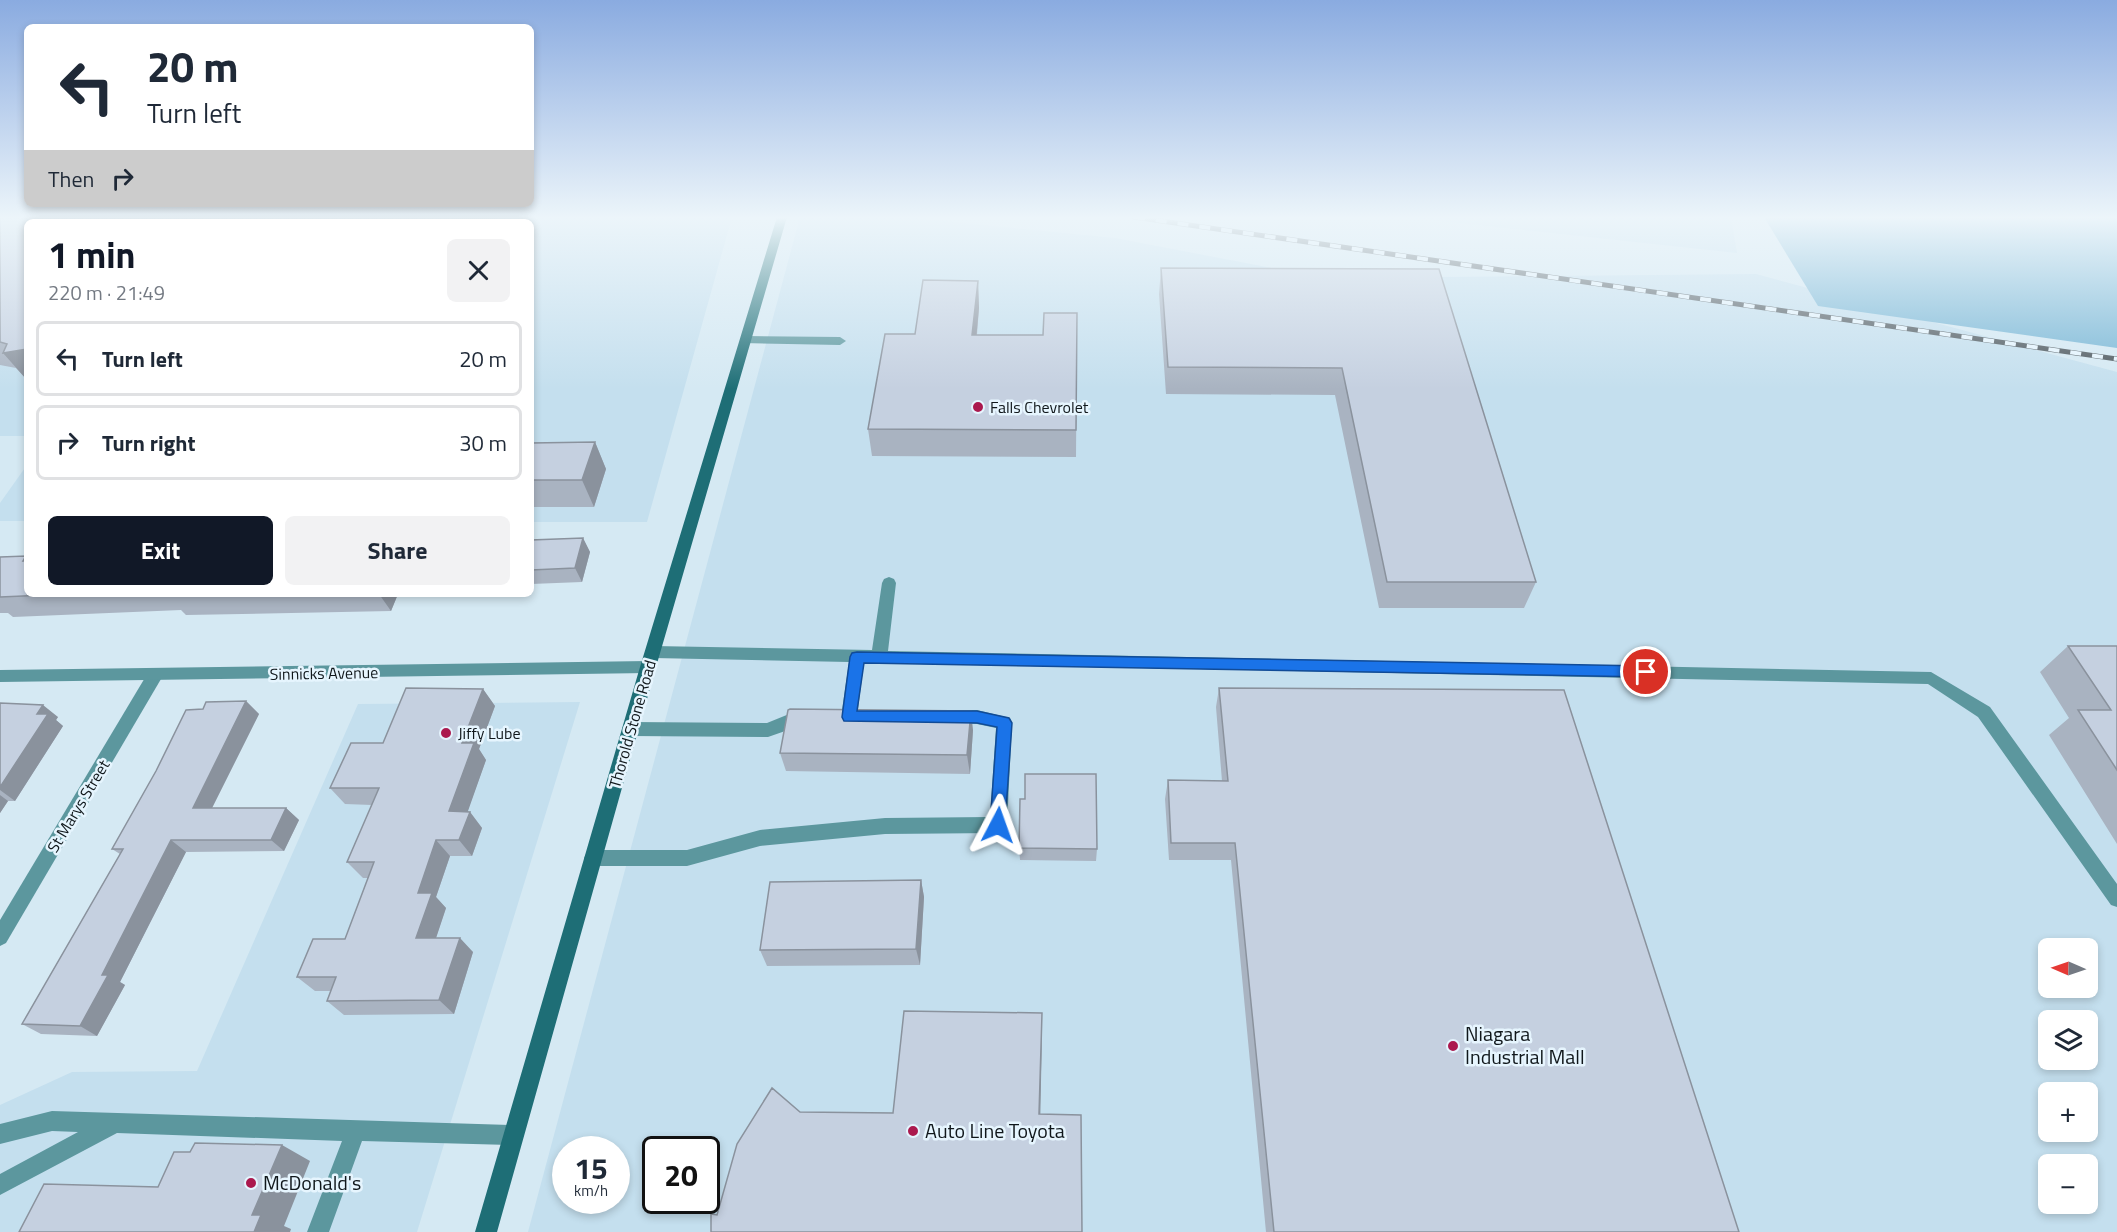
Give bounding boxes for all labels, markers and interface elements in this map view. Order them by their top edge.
text: 20 m [147,34,239,98]
icon: left [48,48,126,126]
text: Turn left [147,92,241,133]
text: Then [48,162,94,196]
icon: right [106,162,139,195]
text: 1 min [48,227,135,282]
button: close [447,239,510,302]
text: 220 m · 21:49 [48,277,165,308]
icon: left [51,342,84,375]
text: Turn left [102,342,183,376]
text: 20 m [459,342,507,376]
place label: Falls Chevrolet [990,395,1089,419]
marker: Falls Chevrolet [971,400,985,414]
icon: right [51,426,84,459]
text: Turn right [102,426,196,460]
text: 30 m [459,426,507,460]
button: Exit [48,516,273,585]
button: Share [285,516,510,585]
pin [1620,646,1671,697]
icon: arrive [1629,655,1662,688]
street label: Thorold Stone Road [602,657,662,791]
street label: Sinnicks Avenue [270,660,378,686]
place label: Jiffy Lube [458,721,521,745]
marker: Jiffy Lube [439,726,453,740]
street label: St Marys Street [41,755,115,857]
position arrow [966,793,1030,857]
north arrow [2038,938,2098,998]
map controls [2038,938,2098,1214]
button: layers [2038,1010,2098,1070]
place label: Niagara Industrial Mall [1465,1018,1585,1072]
marker: Niagara Industrial Mall [1446,1039,1460,1053]
button: + [2038,1082,2098,1142]
place label: Auto Line Toyota [925,1115,1065,1146]
marker: Auto Line Toyota [906,1124,920,1138]
speed limit sign: 20 [642,1136,720,1214]
text: 15 [574,1145,608,1191]
button: − [2038,1154,2098,1214]
place label: McDonald's [263,1167,361,1198]
marker: McDonald's [244,1176,258,1190]
text: km/h [574,1179,608,1202]

